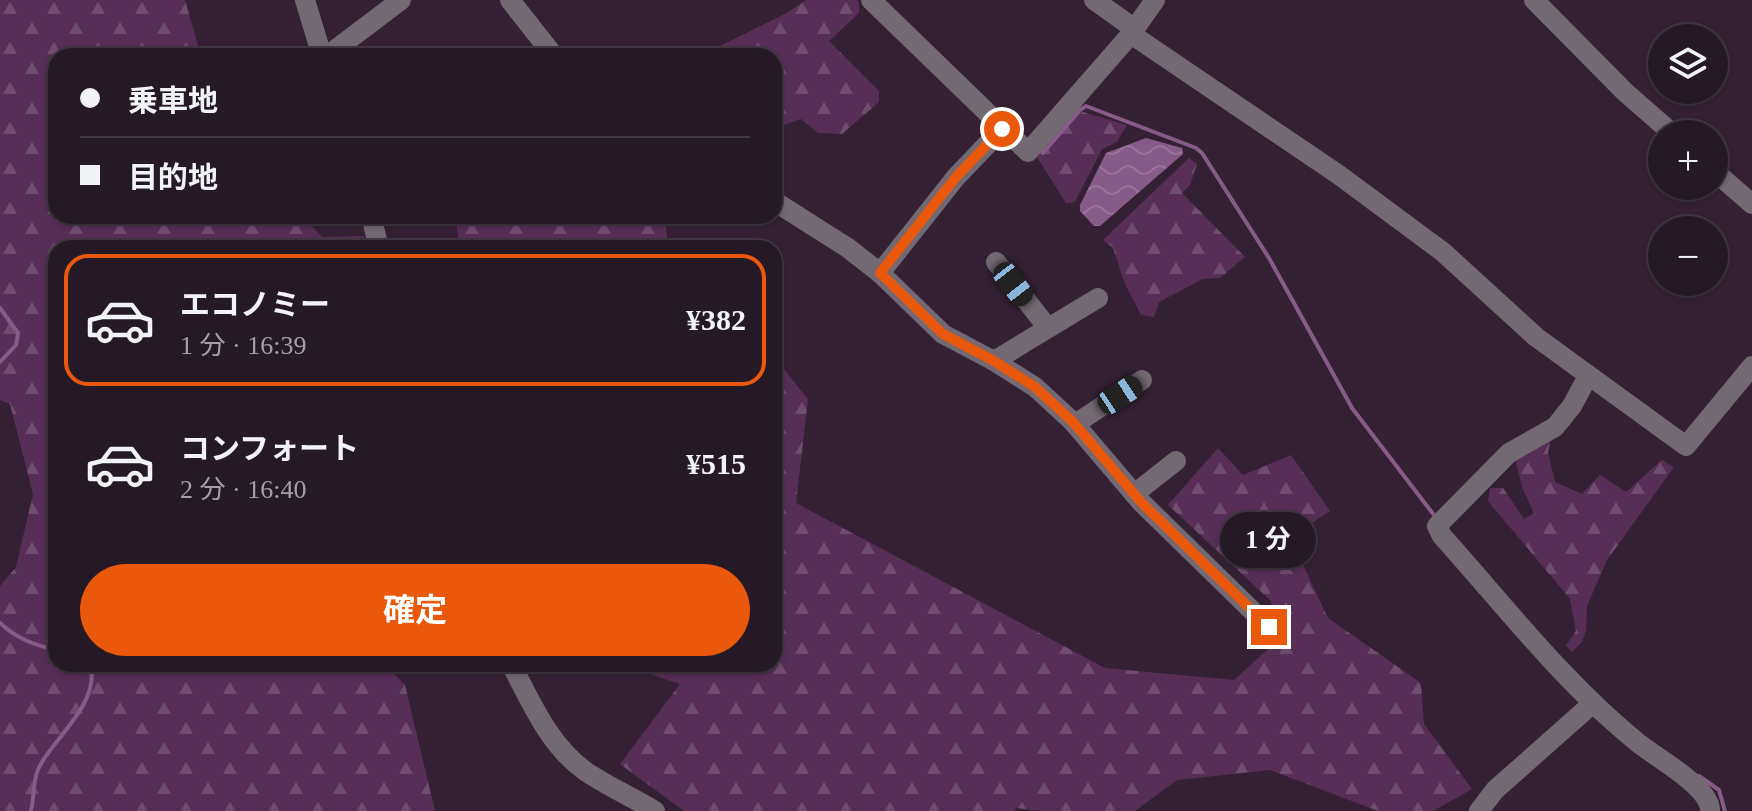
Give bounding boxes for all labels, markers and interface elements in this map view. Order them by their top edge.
map controls [1648,24,1728,296]
button: layers [1648,24,1728,104]
text: 乗車地 [128,84,218,117]
route start [984,111,1020,147]
button: + [1648,120,1728,200]
text: 目的地 [128,161,218,194]
button: − [1648,216,1728,296]
car [989,258,1037,310]
icon: car [84,284,156,356]
text: エコノミー [180,288,330,321]
text: ¥382 [686,303,746,336]
text: 1 分 · 16:39 [180,331,306,360]
car [1093,372,1147,418]
icon: car [84,428,156,500]
text: コンフォート [180,432,359,465]
text: ¥515 [686,447,746,480]
text: 2 分 · 16:40 [180,475,306,504]
callout: 1 分 [1221,511,1317,567]
text: 1 分 [1245,525,1291,554]
button: 確定 [80,564,750,656]
route end [1251,609,1287,645]

